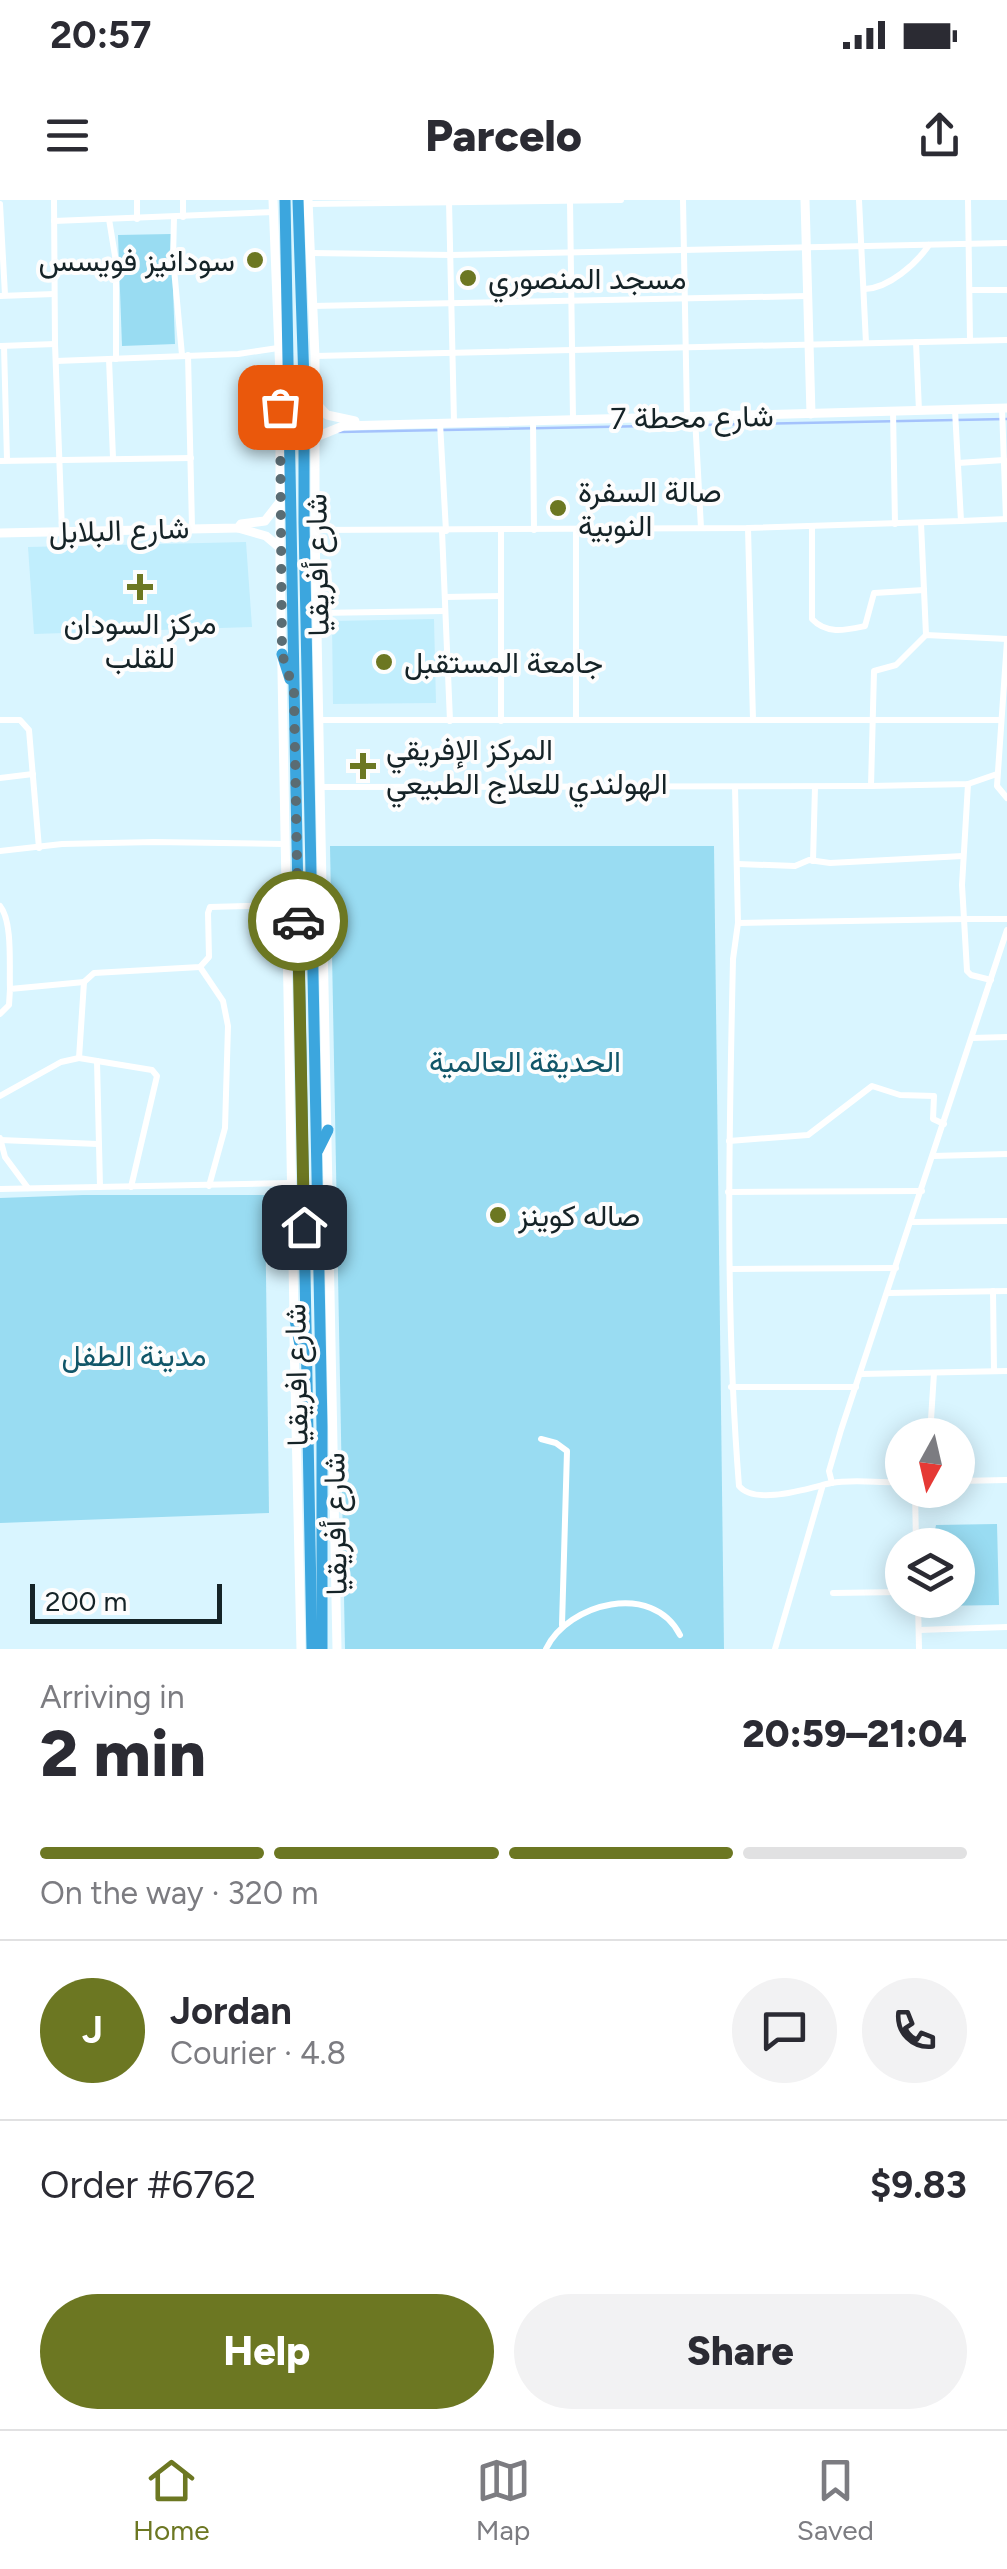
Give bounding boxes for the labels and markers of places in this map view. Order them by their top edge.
place label: سودانيز فويسس [38,242,235,279]
marker: سودانيز فويسس [244,249,266,271]
place label: مسجد المنصوري [488,260,687,303]
marker: مسجد المنصوري [457,267,479,289]
pin [238,365,323,450]
place label: صالة السفرة النوبية [578,473,722,544]
marker: صالة السفرة النوبية [547,497,569,519]
marker: مركز السودان للقلب [127,574,153,600]
place label: مركز السودان للقلب [63,605,217,676]
place label: جامعة المستقبل [404,644,603,681]
marker: جامعة المستقبل [373,651,395,673]
place label: المركز الإفريقي الهولندي للعلاج الطبيعي [386,731,668,808]
marker: المركز الإفريقي الهولندي للعلاج الطبيعي [350,753,376,779]
pin [262,1185,347,1270]
place label: صاله كوينز [517,1197,640,1234]
marker: صاله كوينز [487,1204,509,1226]

